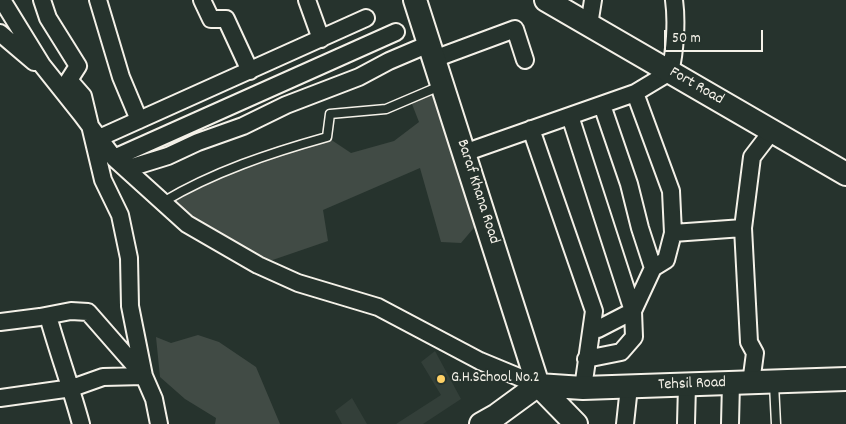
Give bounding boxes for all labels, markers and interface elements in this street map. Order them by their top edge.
scale bar [666,20,765,52]
text: 50 m [672,28,701,50]
street label: Fort Road [665,64,727,110]
street label: Baraf Khana Road [451,137,503,247]
place label: G.H.School No.2 [451,369,540,389]
marker: G.H.School No.2 [435,373,447,385]
street label: Tehsil Road [658,374,726,396]

